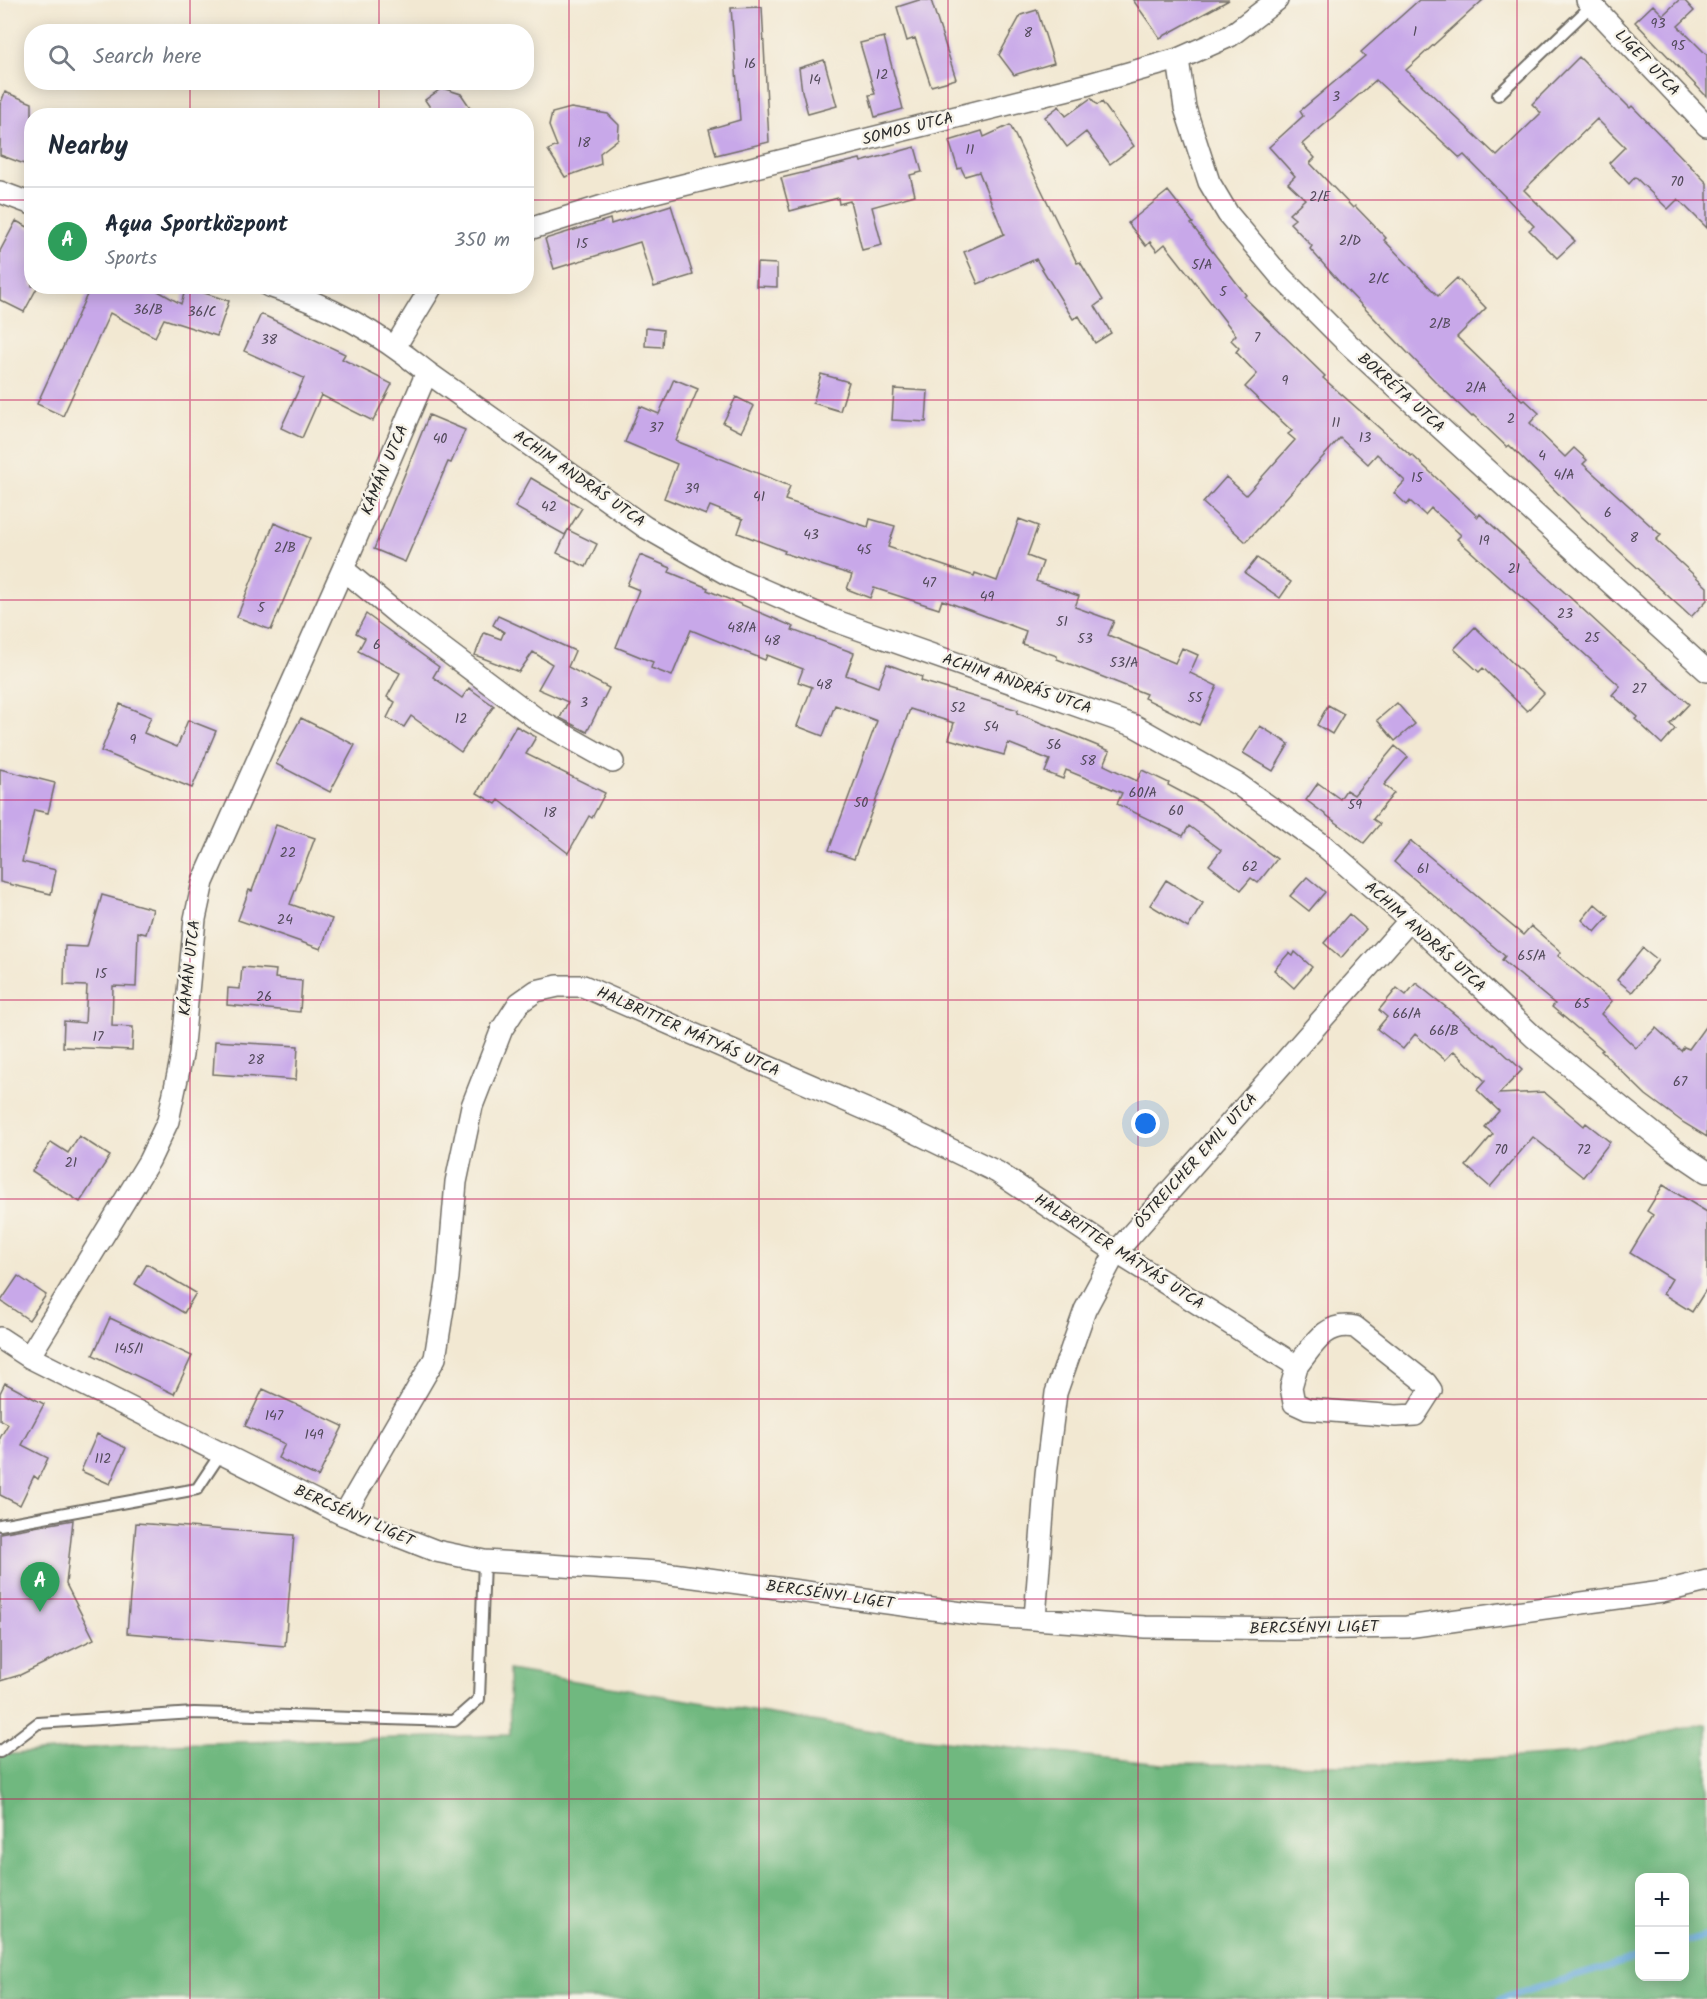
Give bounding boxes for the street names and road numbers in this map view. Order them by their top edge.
street label: LIGET UTCA [1608,24,1686,103]
street label: SOMOS UTCA [860,106,956,152]
street label: BOKRÉTA UTCA [1352,347,1451,439]
street label: KÁMÁN UTCA [355,421,415,519]
street label: ACHIM ANDRÁS UTCA [508,424,650,534]
street label: ACHIM ANDRÁS UTCA [939,647,1095,721]
street label: ACHIM ANDRÁS UTCA [1359,875,1492,999]
street label: KÁMÁN UTCA [173,919,207,1017]
street label: HALBRITTER MÁTYÁS UTCA [592,980,784,1084]
street label: ÖSTREICHER EMIL UTCA [1128,1087,1264,1235]
street label: HALBRITTER MÁTYÁS UTCA [1029,1188,1209,1317]
street label: BERCSÉNYI LIGET [290,1478,419,1554]
street label: BERCSÉNYI LIGET [764,1574,897,1617]
street label: BERCSÉNYI LIGET [1249,1614,1380,1642]

